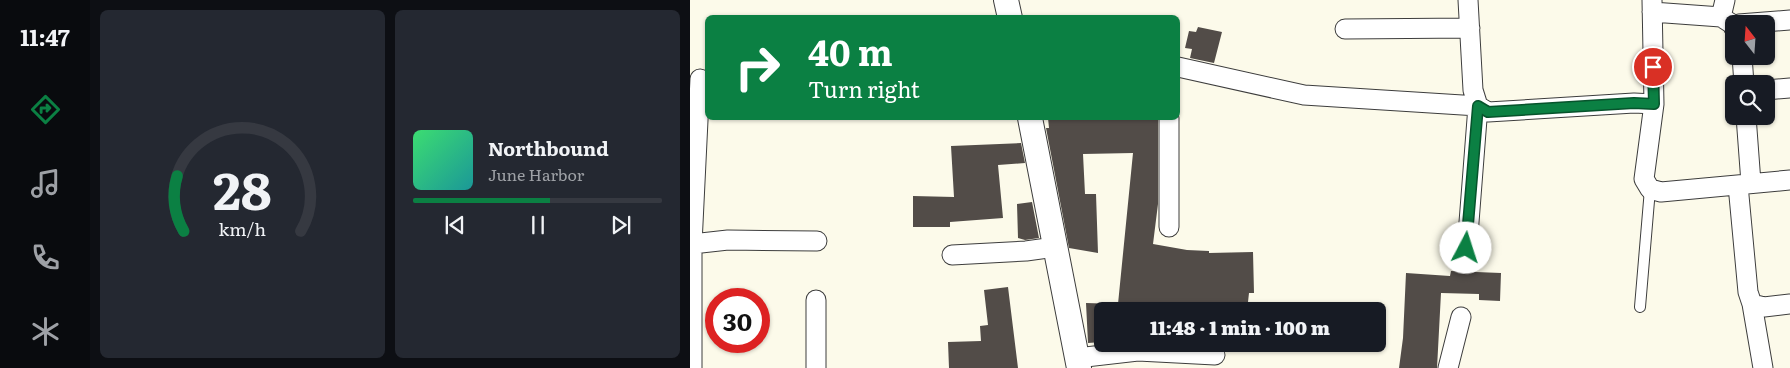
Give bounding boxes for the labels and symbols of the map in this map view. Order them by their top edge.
north arrow [1725,15,1775,65]
pin [1632,46,1674,88]
position arrow [1439,221,1491,273]
speed limit sign: 30 [705,288,770,353]

